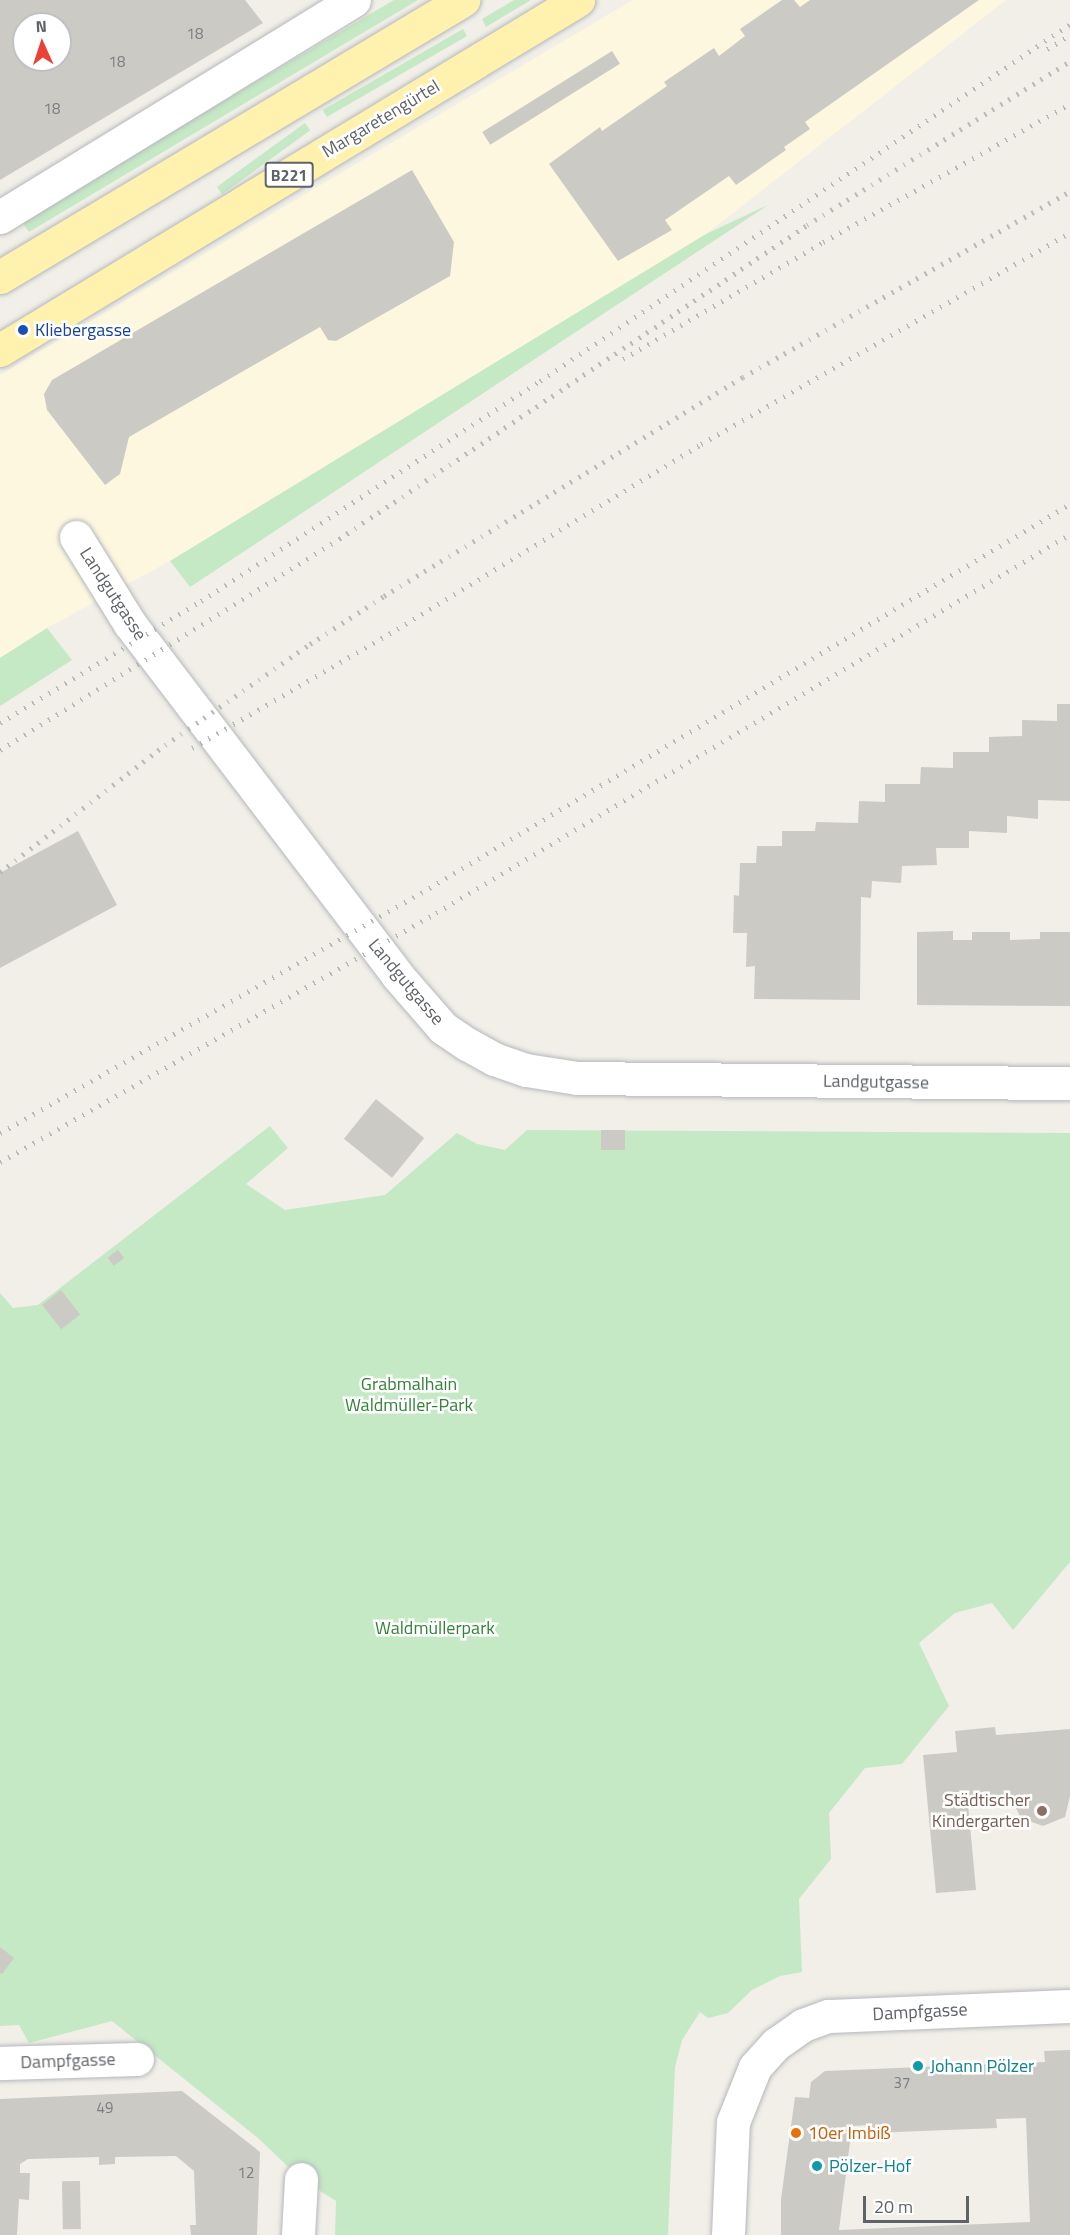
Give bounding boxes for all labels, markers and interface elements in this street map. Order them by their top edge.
north arrow [12,12,72,72]
text: N [35,14,47,38]
house number: 18 [187,25,203,43]
house number: 18 [109,53,125,71]
street label: Margaretengürtel [318,75,444,163]
house number: 18 [44,100,60,118]
road number: B221 [264,162,314,188]
place label: Kliebergasse [35,319,131,341]
marker: Kliebergasse [16,323,30,337]
street label: Landgutgasse [75,544,151,644]
street label: Landgutgasse [364,934,448,1030]
street label: Landgutgasse [823,1070,929,1094]
park label: Grabmalhain Waldmüller-Park [345,1374,473,1416]
park label: Waldmüllerpark [375,1617,495,1639]
place label: Städtischer Kindergarten [932,1790,1030,1832]
marker: Städtischer Kindergarten [1035,1804,1049,1818]
street label: Dampfgasse [872,1999,968,2025]
street label: Dampfgasse [20,2049,116,2073]
place label: Johann Pölzer [930,2055,1034,2077]
marker: Johann Pölzer [911,2059,925,2073]
house number: 37 [894,2074,910,2092]
house number: 49 [97,2099,113,2117]
place label: 10er Imbiß [808,2122,891,2144]
marker: 10er Imbiß [789,2126,803,2140]
place label: Pölzer-Hof [829,2155,911,2177]
marker: Pölzer-Hof [810,2159,824,2173]
house number: 12 [238,2164,254,2182]
scale bar [866,2184,972,2222]
text: 20 m [874,2193,913,2220]

